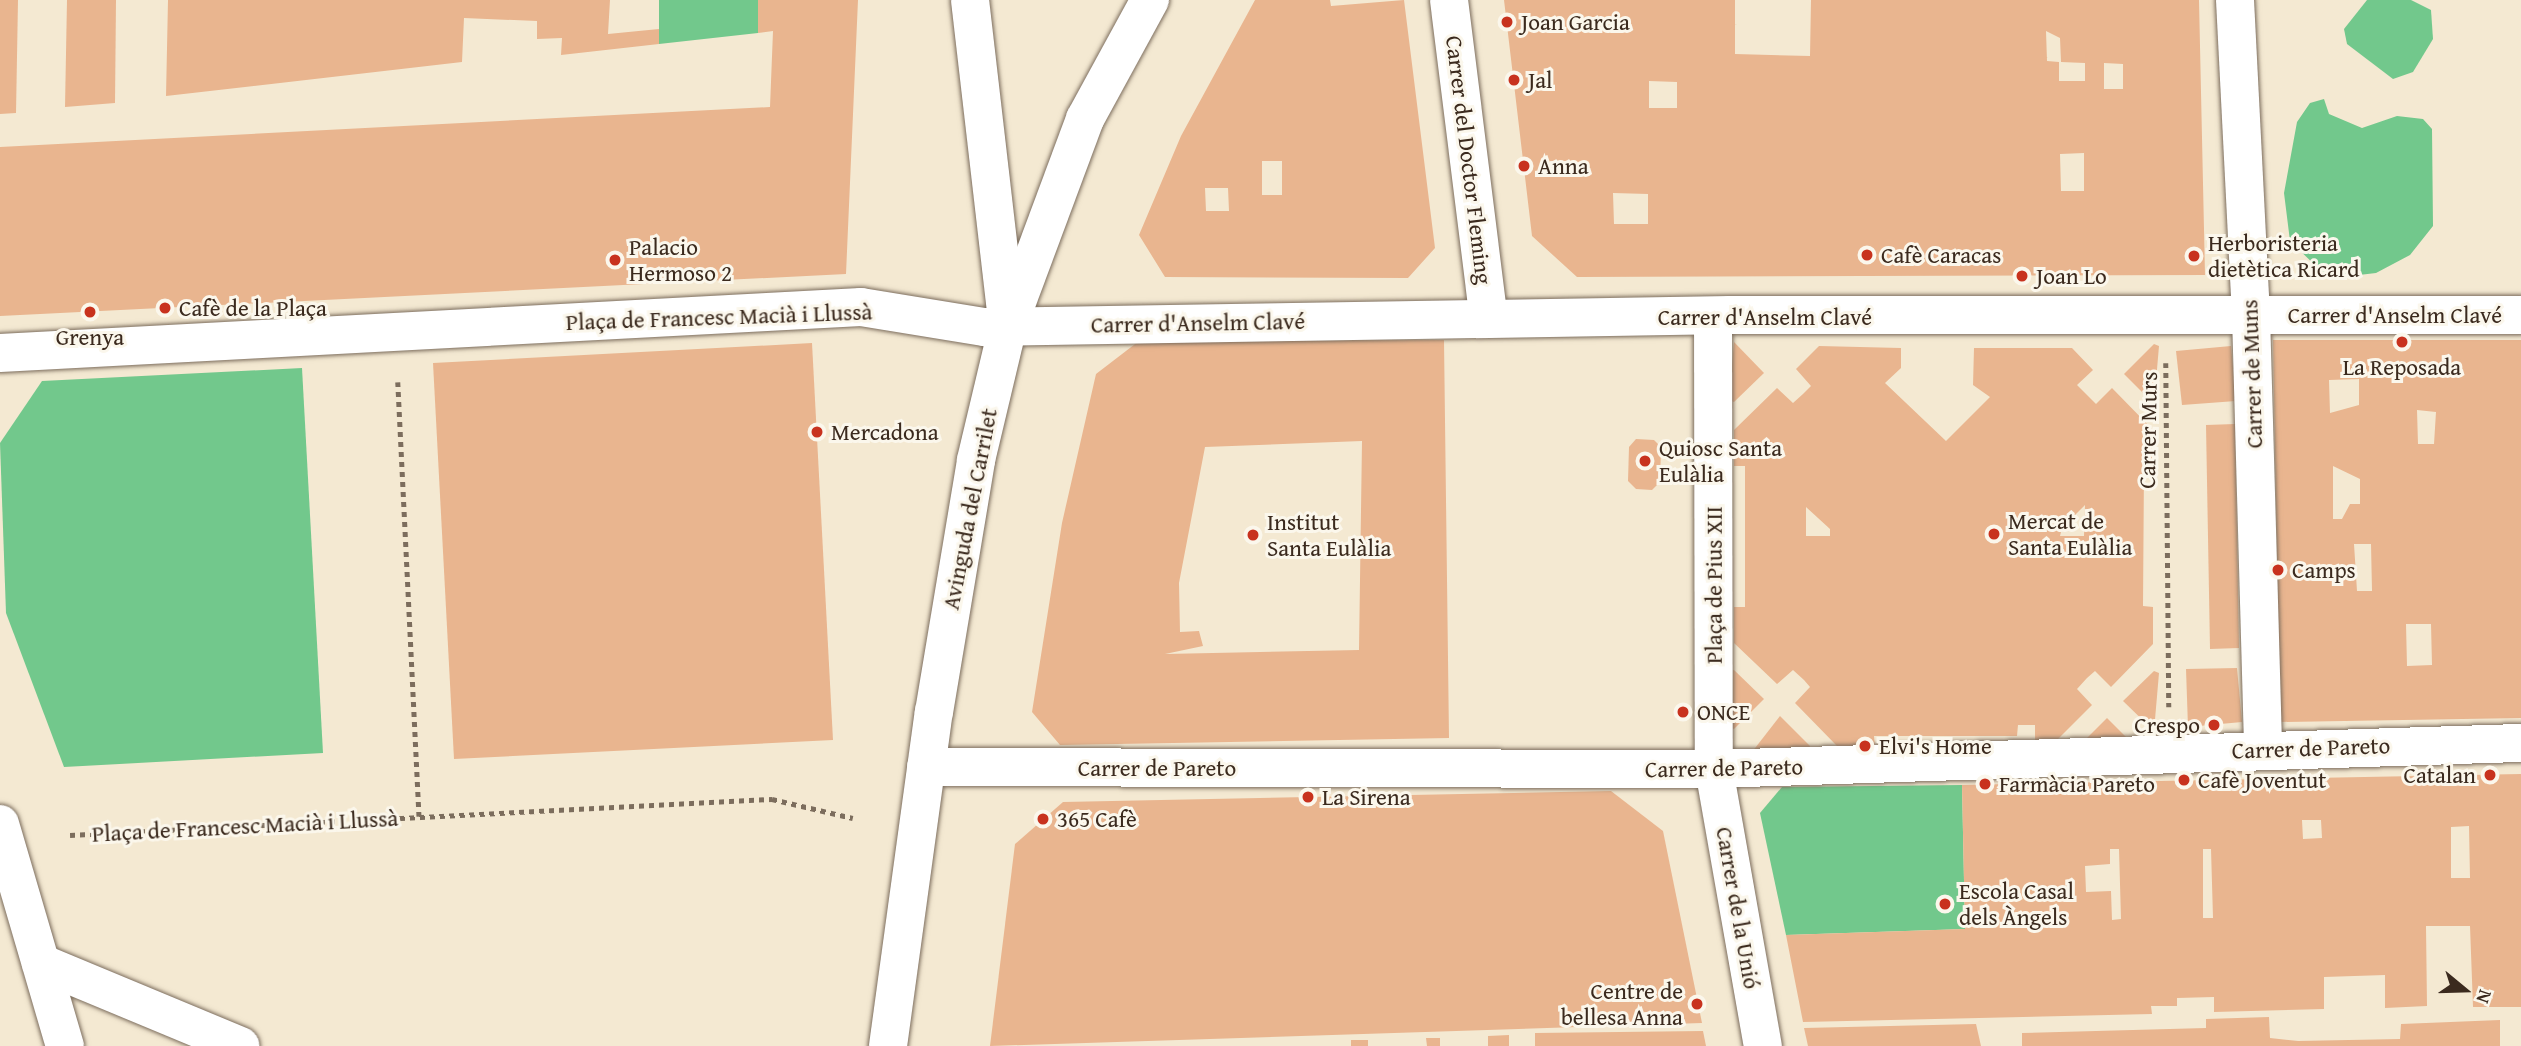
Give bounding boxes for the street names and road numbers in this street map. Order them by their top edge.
street label: Carrer del Doctor Fleming [1440,34,1498,286]
street label: Plaça de Francesc Macià i Llussà [565,298,873,336]
street label: Carrer de Muns [2236,299,2268,449]
street label: Carrer d'Anselm Clavé [2288,301,2502,329]
street label: Carrer d'Anselm Clavé [1658,303,1872,331]
street label: Carrer d'Anselm Clavé [1091,307,1305,339]
street label: Carrer Murs [2133,371,2163,489]
street label: Avinguda del Carrilet [937,406,1003,612]
street label: Plaça de Pius XII [1700,506,1728,664]
street label: Carrer de Pareto [2231,731,2391,765]
street label: Carrer de Pareto [1645,753,1803,783]
street label: Carrer de Pareto [1078,754,1236,782]
street label: Plaça de Francesc Macià i Llussà [91,804,399,848]
street label: Carrer de la Unió [1710,825,1766,991]

